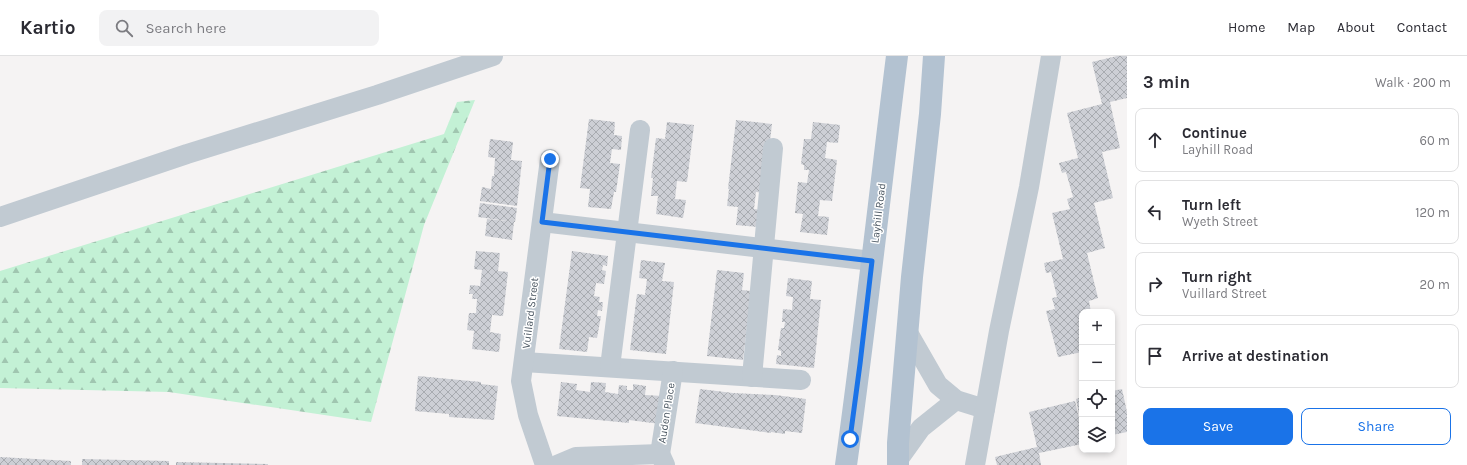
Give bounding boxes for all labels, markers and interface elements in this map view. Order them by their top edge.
search box [99,10,379,46]
text: Kartio [20,17,75,39]
icon: search [113,17,135,39]
text: Search here [145,19,226,37]
text: Home [1228,19,1265,36]
text: Map [1287,19,1315,36]
text: About [1337,19,1375,36]
text: Contact [1397,19,1447,36]
text: 3 min [1143,72,1190,92]
text: Walk · 200 m [1375,75,1451,90]
text: Continue [1182,124,1247,142]
icon: ahead [1144,129,1166,151]
text: 60 m [1420,133,1450,148]
text: Layhill Road [1182,142,1253,157]
route end [541,150,559,168]
street label: Layhill Road [868,182,889,244]
text: Turn left [1182,196,1241,214]
icon: left [1144,201,1166,223]
text: 120 m [1415,205,1450,220]
text: Wyeth Street [1182,214,1258,229]
text: Turn right [1182,268,1252,286]
icon: right [1144,273,1166,295]
street label: Vuillard Street [520,277,541,349]
text: 20 m [1420,277,1450,292]
text: Vuillard Street [1182,286,1267,301]
map controls [1079,309,1115,453]
button: + [1079,309,1115,345]
button: − [1079,345,1115,381]
icon: arrive [1144,345,1166,367]
text: Arrive at destination [1182,347,1329,365]
button: locate [1079,381,1115,417]
street label: Auden Place [655,382,678,444]
button: Save [1143,408,1293,445]
button: Share [1301,408,1451,445]
button: layers [1079,417,1115,453]
route start [841,430,859,448]

